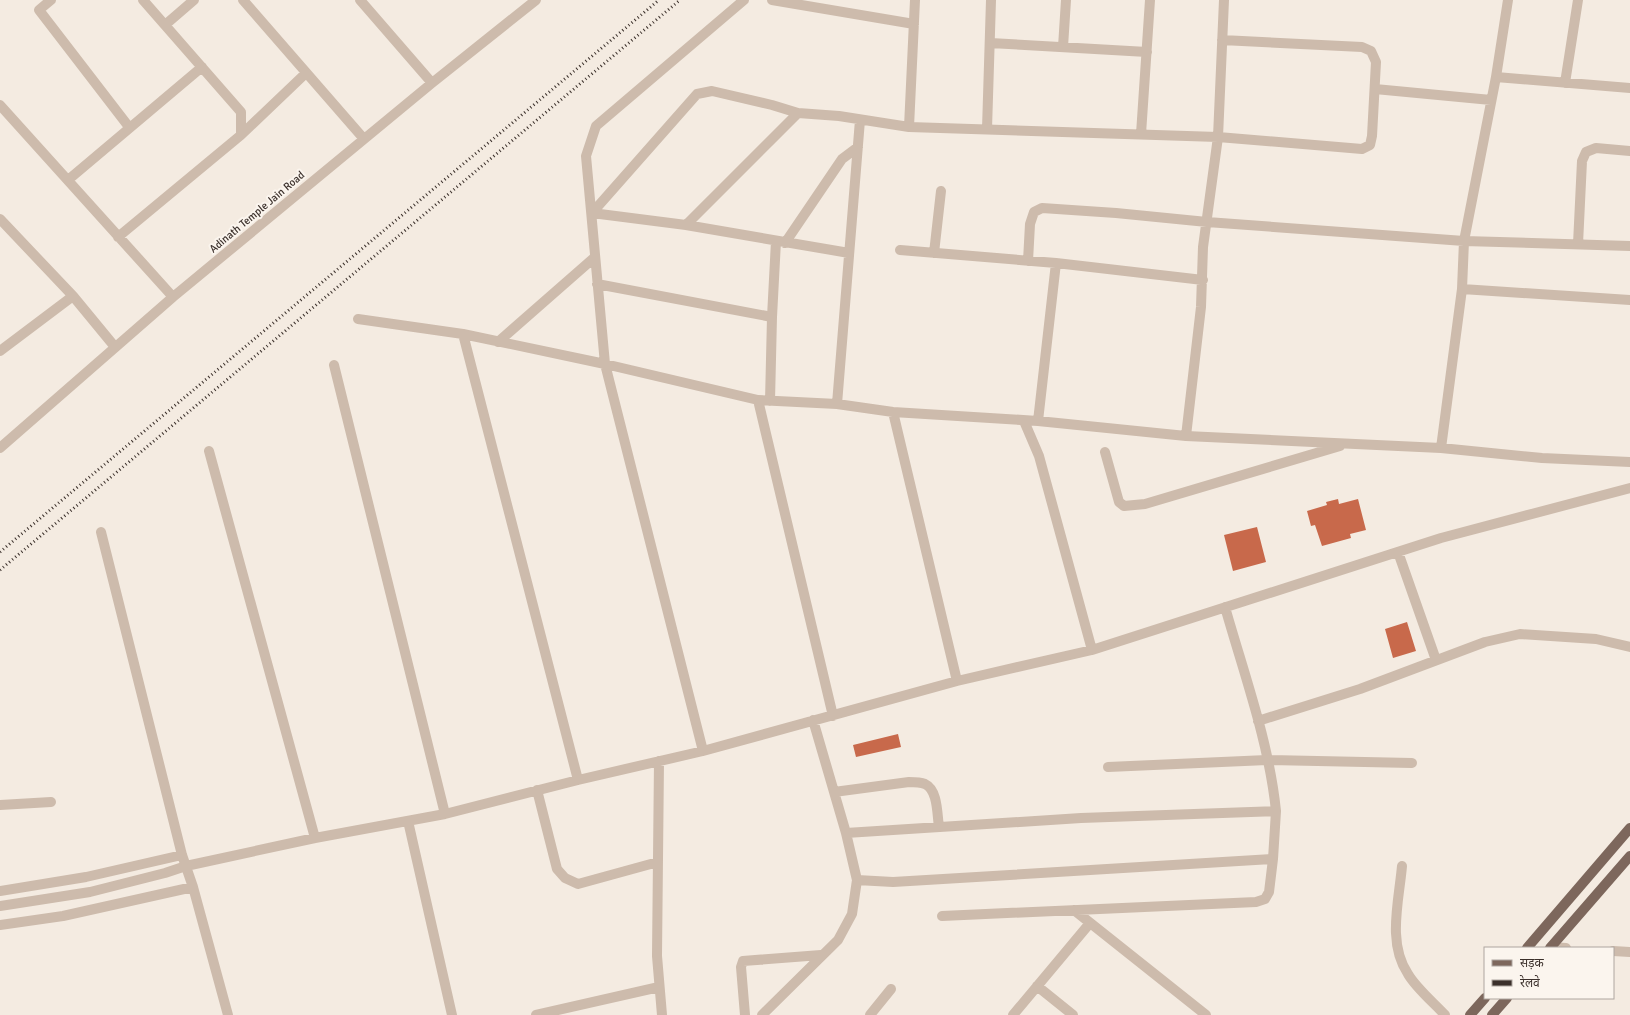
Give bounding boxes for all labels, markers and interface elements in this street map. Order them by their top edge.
street label: Adinath Temple Jain Road [207,168,307,256]
legend [1484,947,1614,999]
text: सड़क [1520,956,1545,971]
text: रेलवे [1520,975,1540,991]

